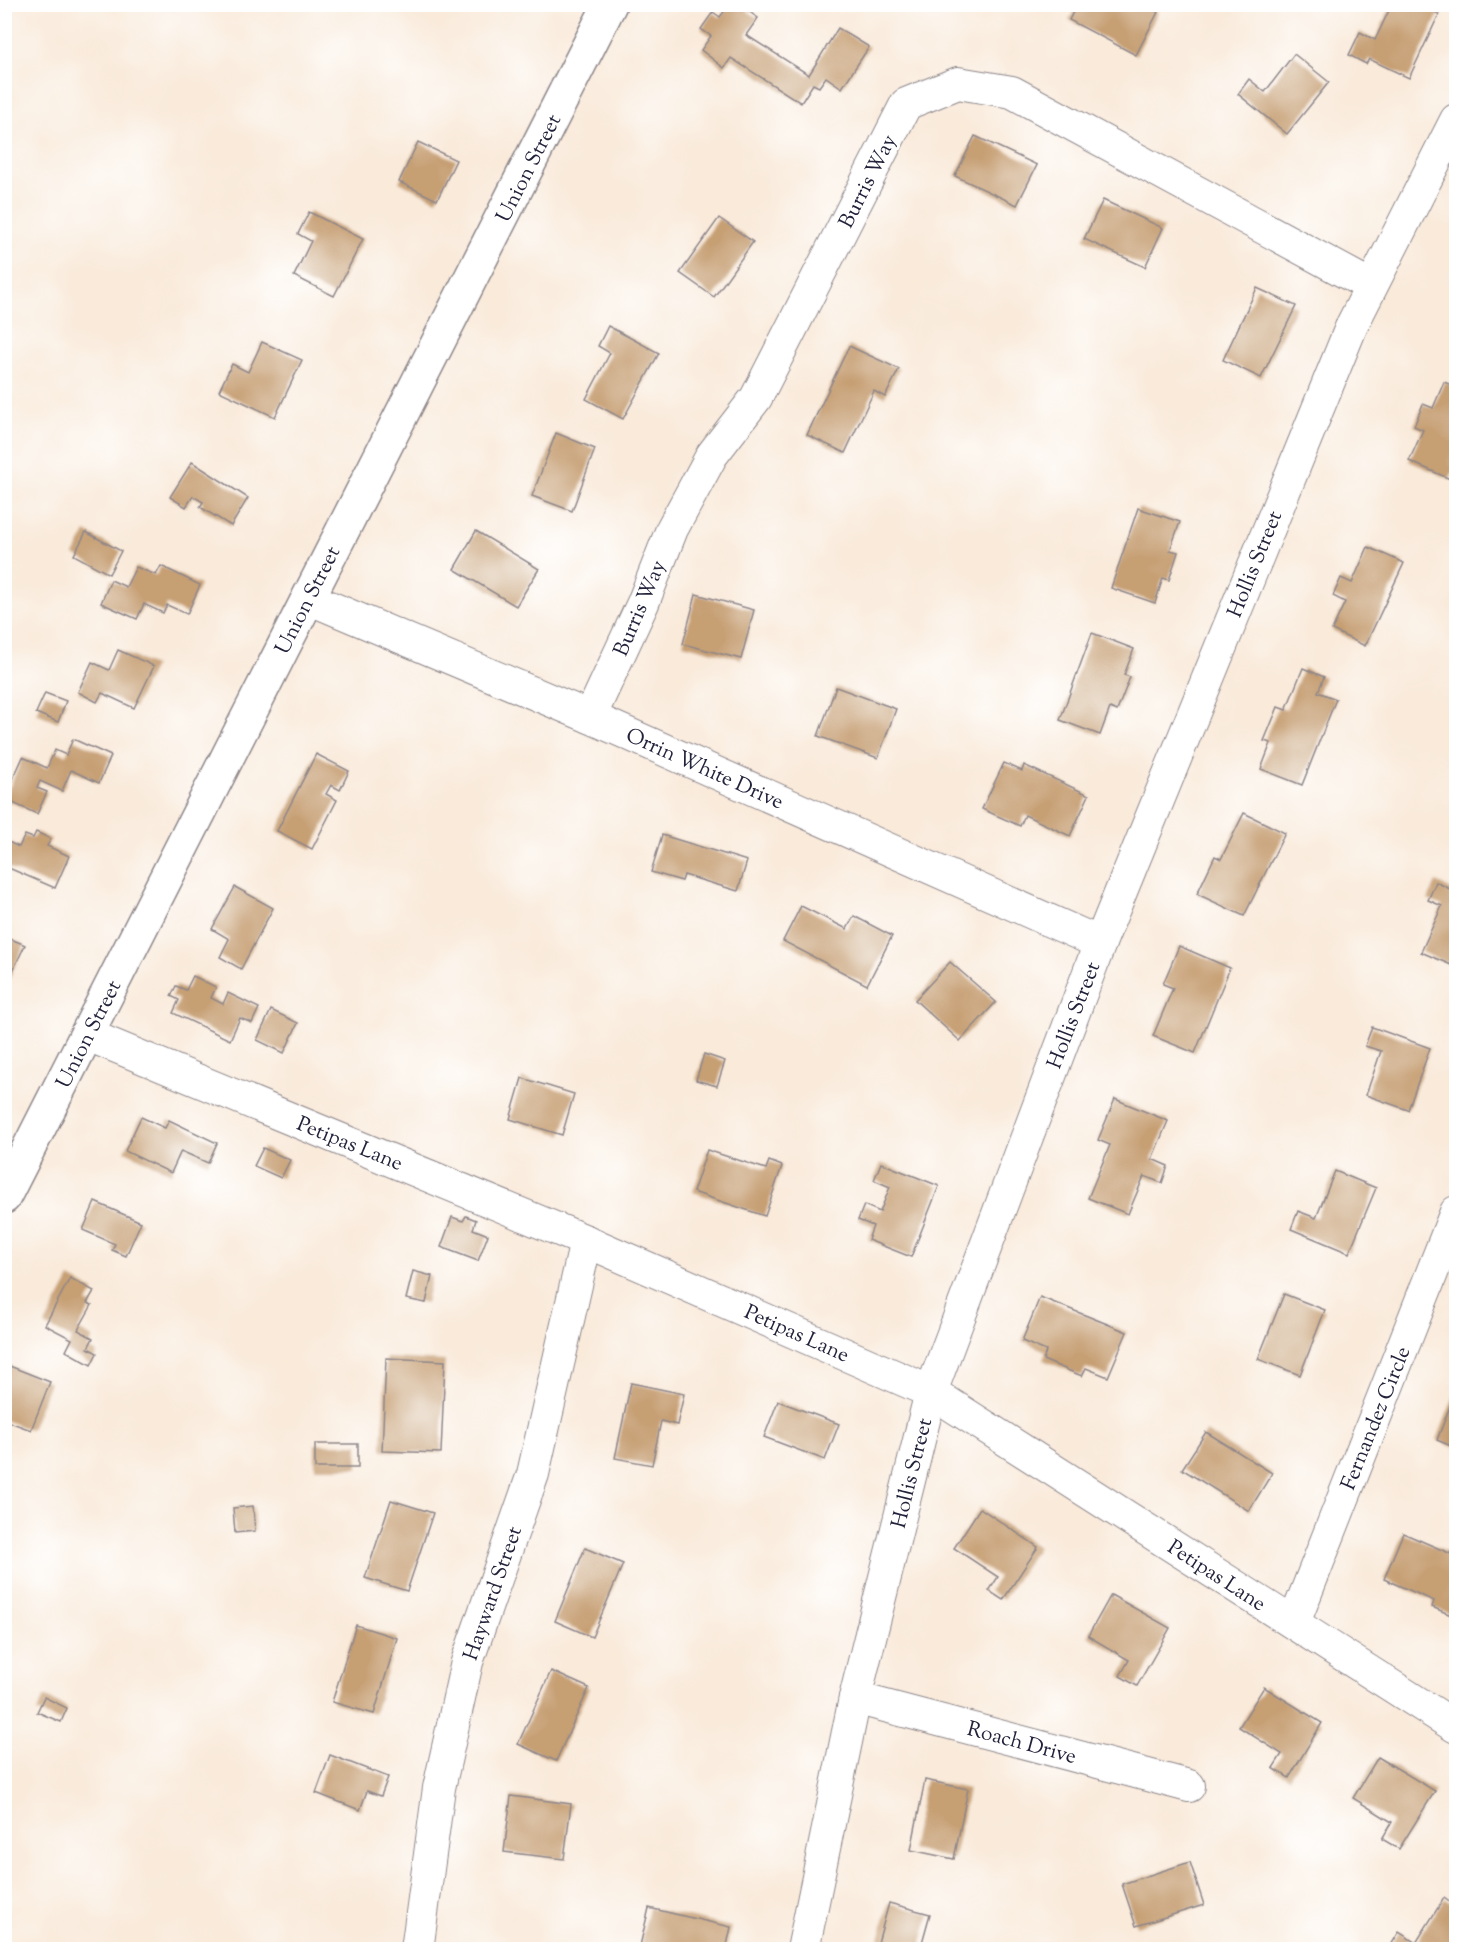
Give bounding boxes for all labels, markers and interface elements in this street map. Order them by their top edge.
street label: Union Street [490,110,570,228]
street label: Burris Way [832,129,905,234]
street label: Hollis Street [1221,507,1291,623]
street label: Union Street [269,542,349,660]
street label: Burris Way [607,556,675,661]
street label: Orrin White Drive [620,722,788,818]
street label: Hollis Street [1041,958,1109,1074]
street label: Union Street [50,976,130,1094]
street label: Petipas Lane [292,1110,407,1180]
street label: Petipas Lane [739,1298,853,1371]
street label: Fernandez Circle [1334,1343,1419,1495]
street label: Hollis Street [885,1415,941,1532]
street label: Hayward Street [457,1523,531,1665]
street label: Petipas Lane [1161,1534,1271,1620]
street label: Roach Drive [963,1715,1079,1773]

